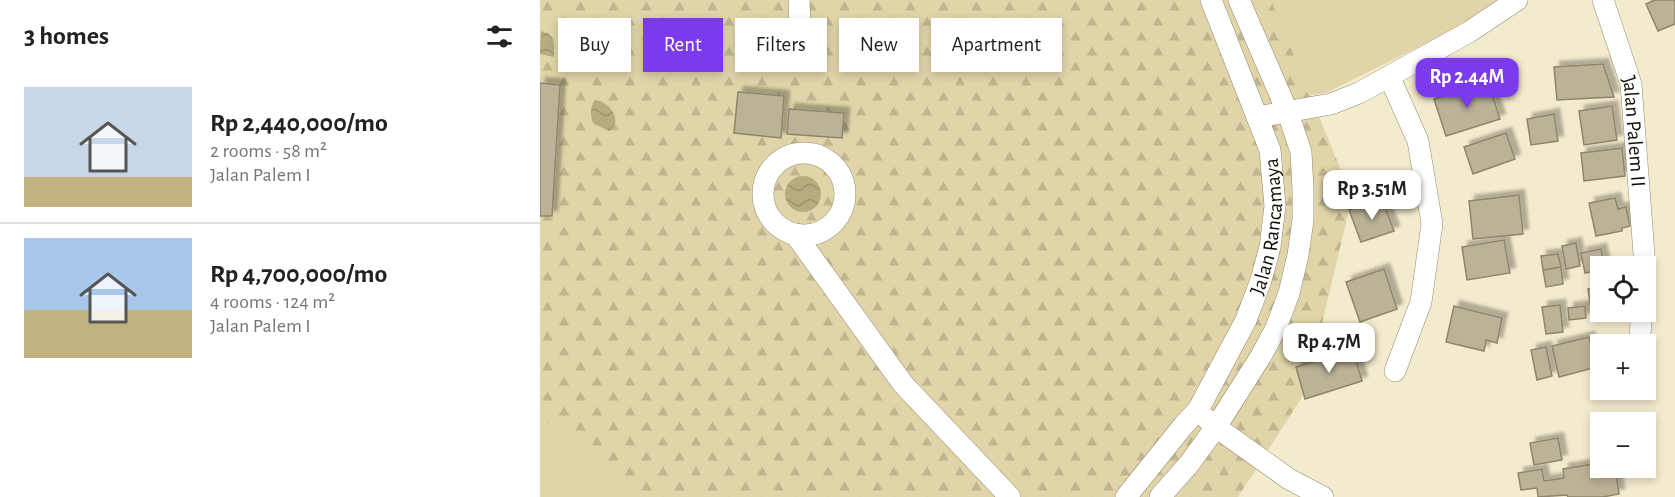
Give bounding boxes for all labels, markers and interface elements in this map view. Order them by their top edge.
chip: Buy [558,18,631,72]
chip: Rent [643,18,723,72]
chip: Filters [735,18,827,72]
chip: New [839,18,919,72]
chip: Apartment [931,18,1062,72]
icon: filters [483,20,516,53]
text: 3 homes [24,23,109,49]
pin: Rp 2.44M [1405,58,1529,109]
text: Rp 2.44M [1430,67,1504,87]
street label: Jalan Palem II [1618,73,1649,188]
text: Rp 2,440,000/mo [210,110,388,136]
icon: home [72,111,144,183]
text: 2 rooms · 58 m² [210,141,327,161]
street label: Jalan Rancamaya [1246,157,1286,298]
text: Jalan Palem I [210,165,311,185]
pin: Rp 3.51M [1310,170,1434,221]
text: Rp 3.51M [1337,179,1407,199]
map controls [1590,256,1656,478]
button: locate [1590,256,1656,322]
text: Rp 4,700,000/mo [210,261,387,287]
icon: home [72,262,144,334]
text: 4 rooms · 124 m² [210,292,335,312]
text: Jalan Palem I [210,316,311,336]
pin: Rp 4.7M [1274,323,1384,374]
text: Rp 4.7M [1297,332,1361,352]
button: + [1590,334,1656,400]
button: − [1590,412,1656,478]

